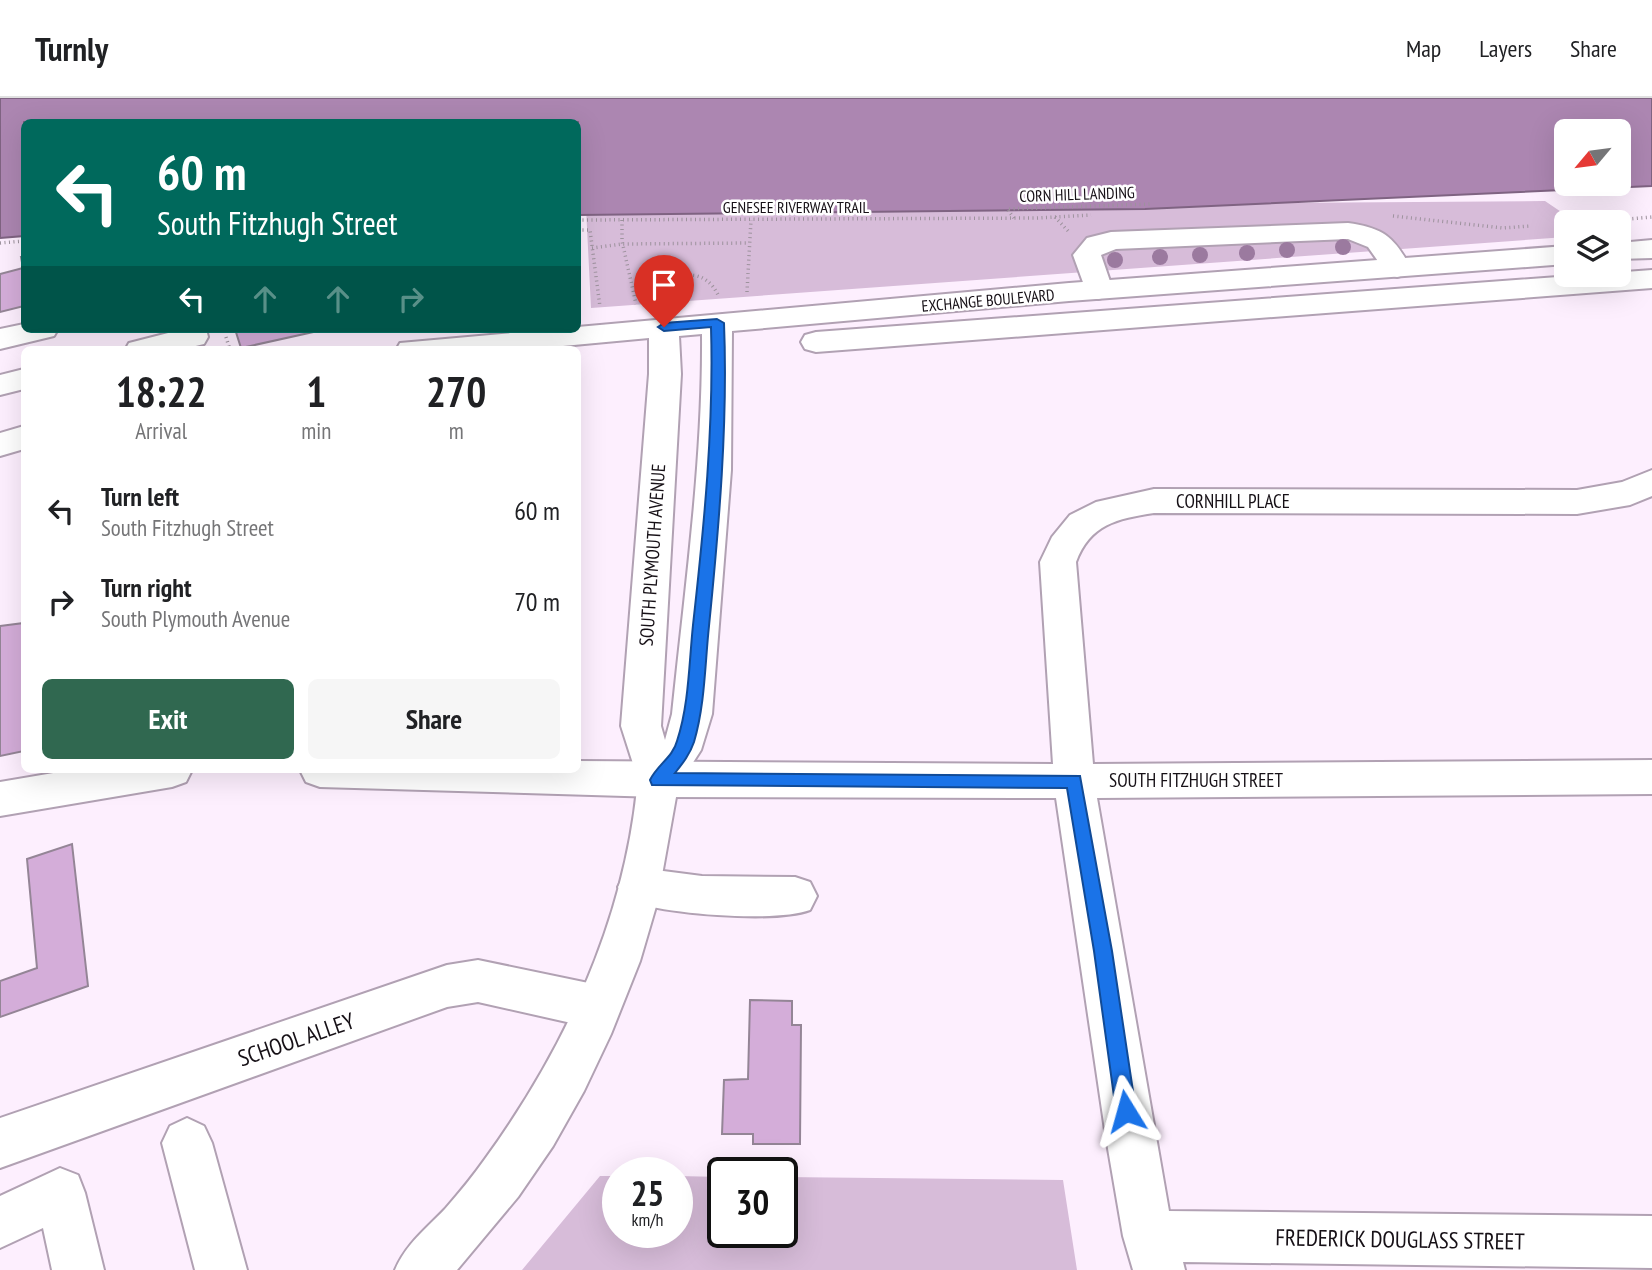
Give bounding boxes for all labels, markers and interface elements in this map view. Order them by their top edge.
text: Turnly [35,27,108,70]
text: Map [1406,33,1441,64]
text: Layers [1479,33,1532,64]
text: Share [1570,33,1617,64]
north arrow [1554,119,1631,196]
map controls [1554,119,1631,287]
text: 60 m [157,140,246,204]
icon: left [42,147,133,238]
street label: CORN HILL LANDING [1019,182,1135,206]
street label: GENESEE RIVERWAY TRAIL [723,197,870,217]
text: South Fitzhugh Street [157,202,397,244]
button: layers [1554,210,1631,287]
pin [634,255,694,327]
icon: arrive [645,266,683,304]
icon: left [173,280,211,318]
icon: ahead [246,280,284,318]
icon: ahead [319,280,357,318]
icon: right [392,280,430,318]
street label: EXCHANGE BOULEVARD [921,284,1055,316]
text: 18:22 [116,364,207,419]
text: 1 [306,364,326,419]
text: 270 [426,364,486,419]
text: Arrival [135,416,187,445]
text: min [301,416,331,445]
text: m [449,416,464,445]
street label: SOUTH PLYMOUTH AVENUE [634,463,670,647]
text: Turn left [101,480,179,513]
street label: CORNHILL PLACE [1176,489,1290,513]
icon: left [42,492,80,530]
text: 60 m [514,494,560,527]
text: South Fitzhugh Street [101,513,274,542]
text: Turn right [101,571,192,604]
icon: right [42,583,80,621]
text: 70 m [514,585,560,618]
text: South Plymouth Avenue [101,604,290,633]
button: Exit [42,679,294,759]
button: Share [308,679,560,759]
street label: SOUTH FITZHUGH STREET [1109,768,1283,792]
street label: SCHOOL ALLEY [234,1005,359,1072]
position arrow [1089,1074,1163,1148]
speed limit sign: 30 [707,1157,798,1248]
text: 25 [631,1170,664,1216]
text: km/h [632,1208,663,1231]
street label: FREDERICK DOUGLASS STREET [1275,1222,1525,1256]

